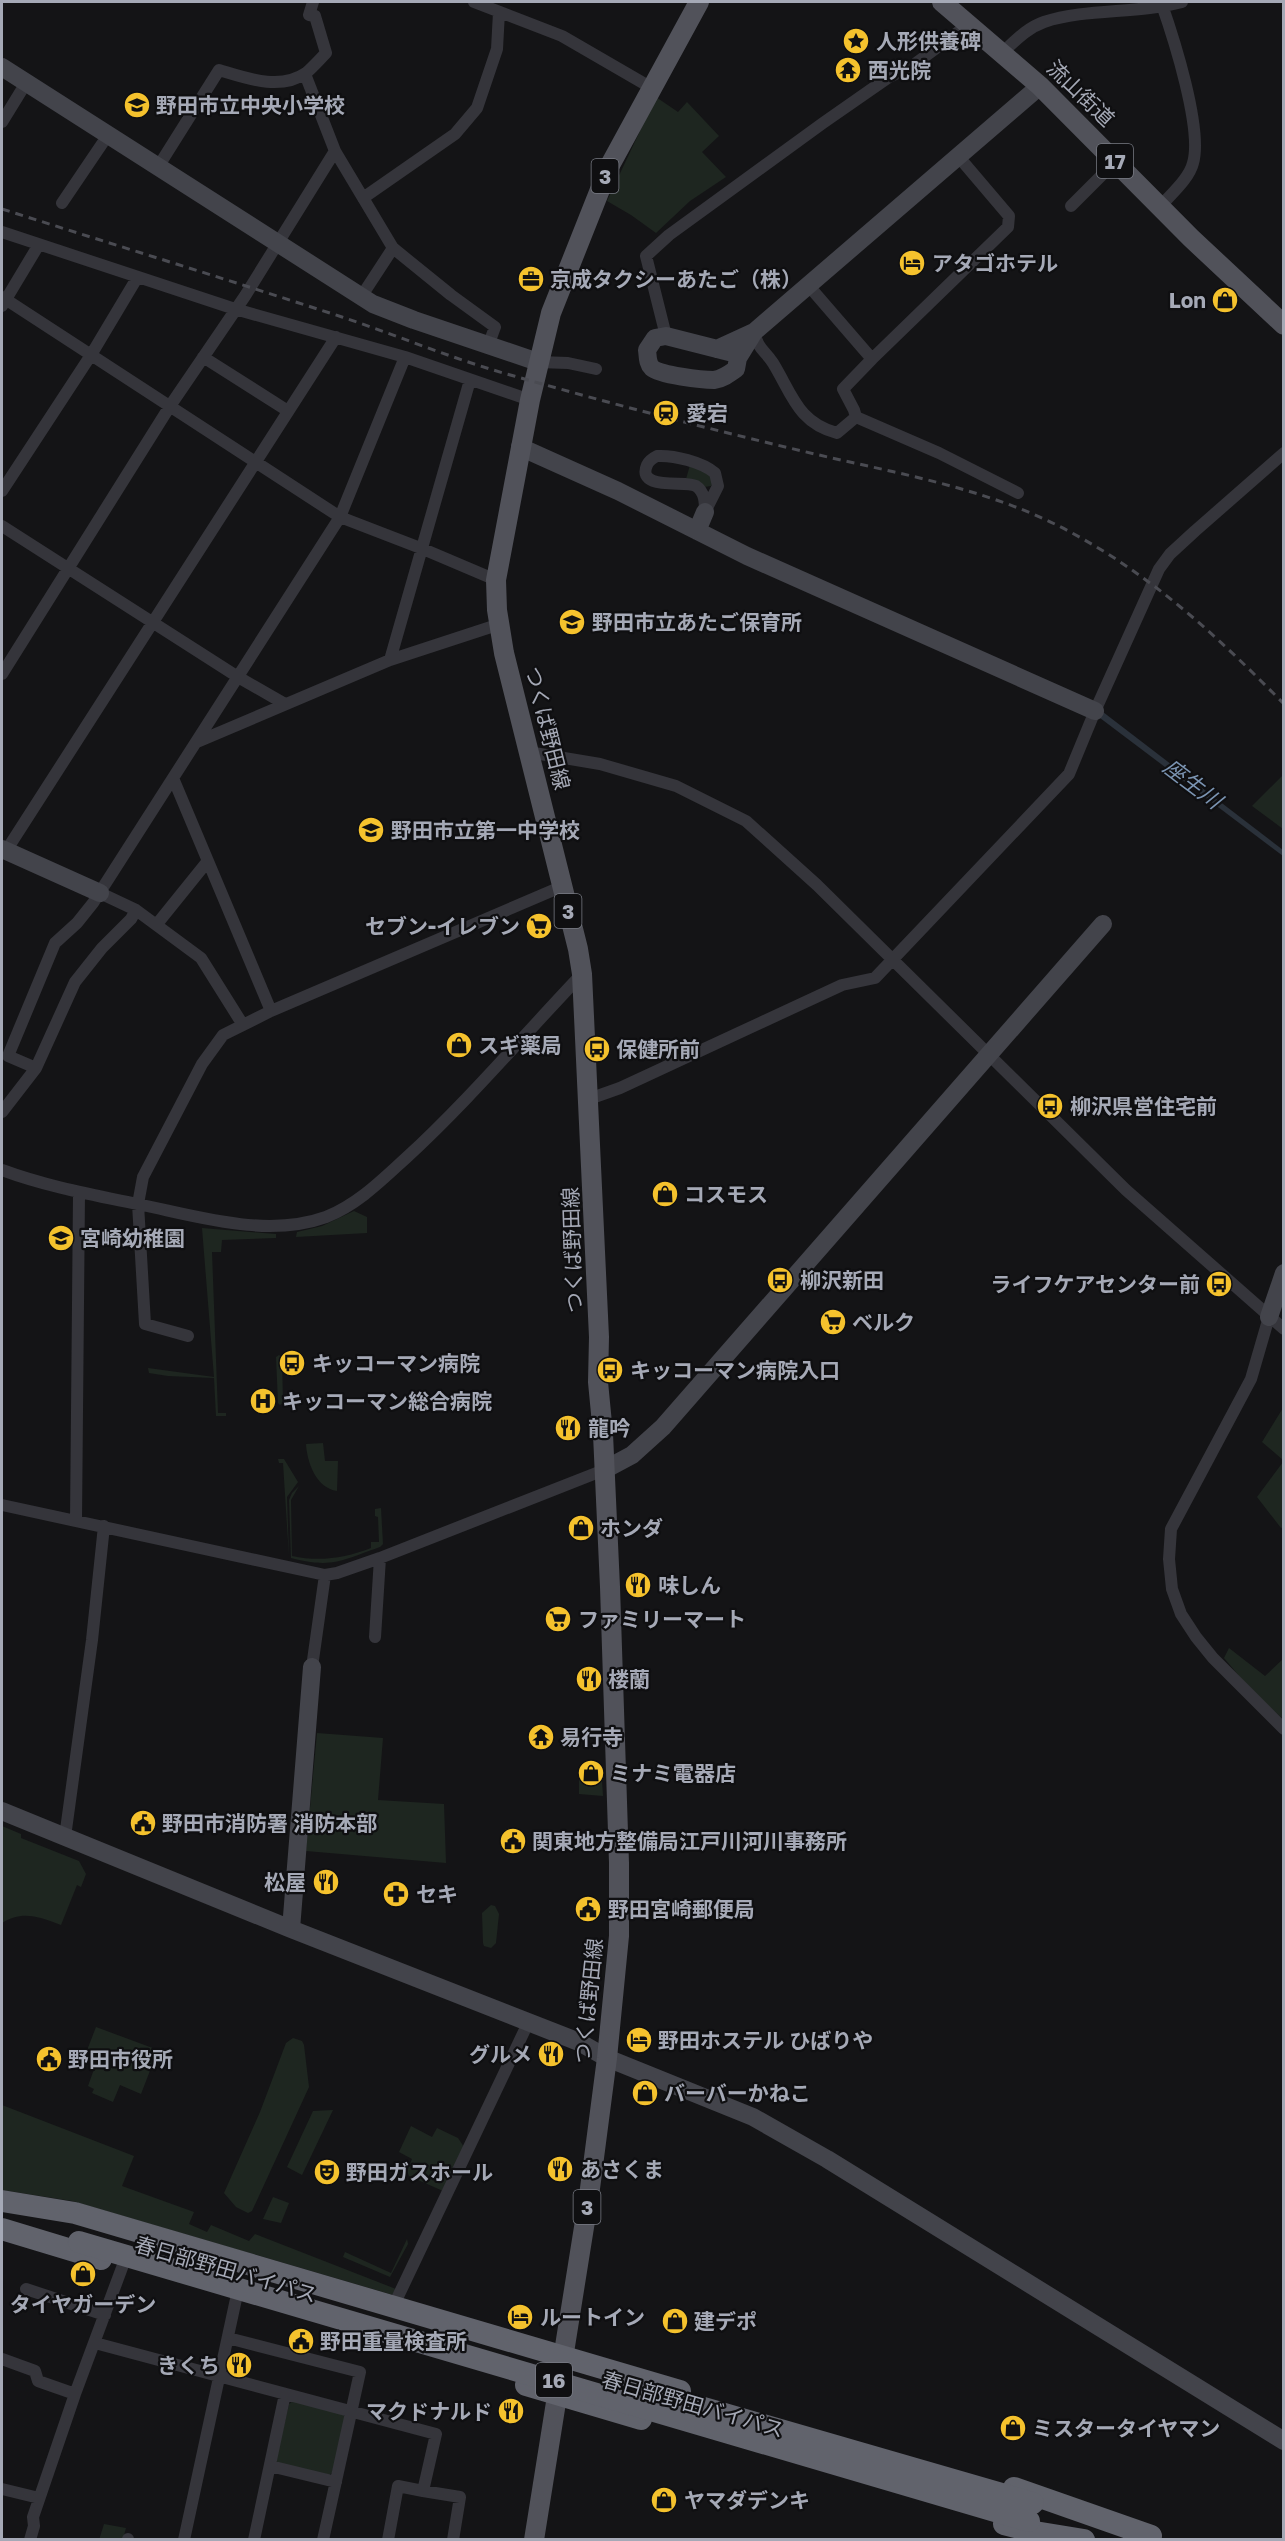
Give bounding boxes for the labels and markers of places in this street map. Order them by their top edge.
place icon: 人形供養碑 [841,26,871,56]
place label: 人形供養碑 [876,28,981,54]
temple icon: 西光院 [833,55,863,85]
place label: 西光院 [868,57,931,83]
school or university icon: 野田市立中央小学校 [122,90,152,120]
place label: 野田市立中央小学校 [156,92,345,118]
hotel icon: アタゴホテル [897,248,927,278]
place label: アタゴホテル [932,250,1058,276]
office icon: 京成タクシーあたご（株） [516,264,546,294]
place label: 京成タクシーあたご（株） [550,266,802,292]
shop icon: Lon [1210,285,1240,315]
place label: Lon [1169,287,1206,313]
station icon: 愛宕 [651,398,681,428]
place label: 愛宕 [686,400,728,426]
school or university icon: 野田市立あたご保育所 [557,607,587,637]
place label: 野田市立あたご保育所 [592,609,802,635]
school or university icon: 野田市立第一中学校 [356,815,386,845]
place label: 野田市立第一中学校 [391,817,580,843]
supermarket icon: セブン-イレブン [524,911,554,941]
place label: セブン-イレブン [365,913,520,939]
shop icon: スギ薬局 [444,1030,474,1060]
place label: スギ薬局 [478,1032,562,1058]
bus stop icon: 保健所前 [582,1034,612,1064]
place label: 保健所前 [616,1036,700,1062]
bus stop icon: 柳沢県営住宅前 [1035,1091,1065,1121]
place label: 柳沢県営住宅前 [1070,1093,1217,1119]
shop icon: コスモス [650,1179,680,1209]
place label: コスモス [684,1181,768,1207]
school or university icon: 宮崎幼稚園 [46,1223,76,1253]
place label: 宮崎幼稚園 [80,1225,185,1251]
bus stop icon: 柳沢新田 [765,1265,795,1295]
place label: 柳沢新田 [800,1267,884,1293]
bus stop icon: ライフケアセンター前 [1204,1269,1234,1299]
place label: ライフケアセンター前 [990,1271,1200,1297]
supermarket icon: ベルク [818,1307,848,1337]
place label: ベルク [852,1309,915,1335]
bus stop icon: キッコーマン病院 [277,1348,307,1378]
place label: キッコーマン病院 [312,1350,480,1376]
bus stop icon: キッコーマン病院入口 [595,1355,625,1385]
place label: キッコーマン病院入口 [630,1357,840,1383]
hospital icon: キッコーマン総合病院 [248,1386,278,1416]
place label: キッコーマン総合病院 [282,1388,492,1414]
restaurant icon: 龍吟 [553,1413,583,1443]
place label: 龍吟 [588,1415,630,1441]
shop icon: ホンダ [566,1513,596,1543]
place label: ホンダ [600,1515,663,1541]
restaurant icon: 味しん [623,1570,653,1600]
place label: 味しん [658,1572,721,1598]
supermarket icon: ファミリーマート [543,1604,573,1634]
place label: ファミリーマート [578,1606,746,1632]
restaurant icon: 楼蘭 [574,1664,604,1694]
place label: 楼蘭 [608,1666,650,1692]
temple icon: 易行寺 [526,1722,556,1752]
place label: 易行寺 [560,1724,623,1750]
shop icon: ミナミ電器店 [576,1758,606,1788]
place label: ミナミ電器店 [610,1760,736,1786]
public building icon: 野田市消防署 消防本部 [128,1808,158,1838]
place label: 野田市消防署 消防本部 [162,1810,377,1836]
public building icon: 関東地方整備局江戸川河川事務所 [498,1826,528,1856]
place label: 関東地方整備局江戸川河川事務所 [532,1828,847,1854]
restaurant icon: 松屋 [311,1867,341,1897]
place label: 松屋 [264,1869,306,1895]
pharmacy icon: セキ [381,1879,411,1909]
place label: セキ [416,1881,458,1907]
public building icon: 野田宮崎郵便局 [573,1894,603,1924]
place label: 野田宮崎郵便局 [608,1896,755,1922]
hotel icon: 野田ホステル ひばりや [624,2025,654,2055]
place label: 野田ホステル ひばりや [658,2027,873,2053]
restaurant icon: グルメ [536,2039,566,2069]
place label: グルメ [469,2041,532,2067]
public building icon: 野田市役所 [34,2044,64,2074]
place label: 野田市役所 [68,2046,173,2072]
shop icon: バーバーかねこ [630,2078,660,2108]
place label: バーバーかねこ [664,2080,811,2106]
restaurant icon: あさくま [545,2154,575,2184]
place label: あさくま [580,2156,664,2182]
theatre icon: 野田ガスホール [312,2157,342,2187]
place label: 野田ガスホール [346,2159,493,2185]
shop icon: タイヤガーデン [68,2259,98,2289]
place label: タイヤガーデン [10,2291,156,2317]
hotel icon: ルートイン [505,2302,535,2332]
place label: ルートイン [540,2304,645,2330]
shop icon: 建デポ [660,2306,690,2336]
place label: 建デポ [694,2308,757,2334]
public building icon: 野田重量検査所 [286,2326,316,2356]
place label: 野田重量検査所 [320,2328,467,2354]
restaurant icon: きくち [224,2350,254,2380]
place label: きくち [157,2352,220,2378]
restaurant icon: マクドナルド [496,2396,526,2426]
place label: マクドナルド [366,2398,492,2424]
shop icon: ミスタータイヤマン [998,2413,1028,2443]
place label: ミスタータイヤマン [1032,2415,1220,2441]
shop icon: ヤマダデンキ [649,2485,679,2515]
place label: ヤマダデンキ [684,2487,810,2513]

